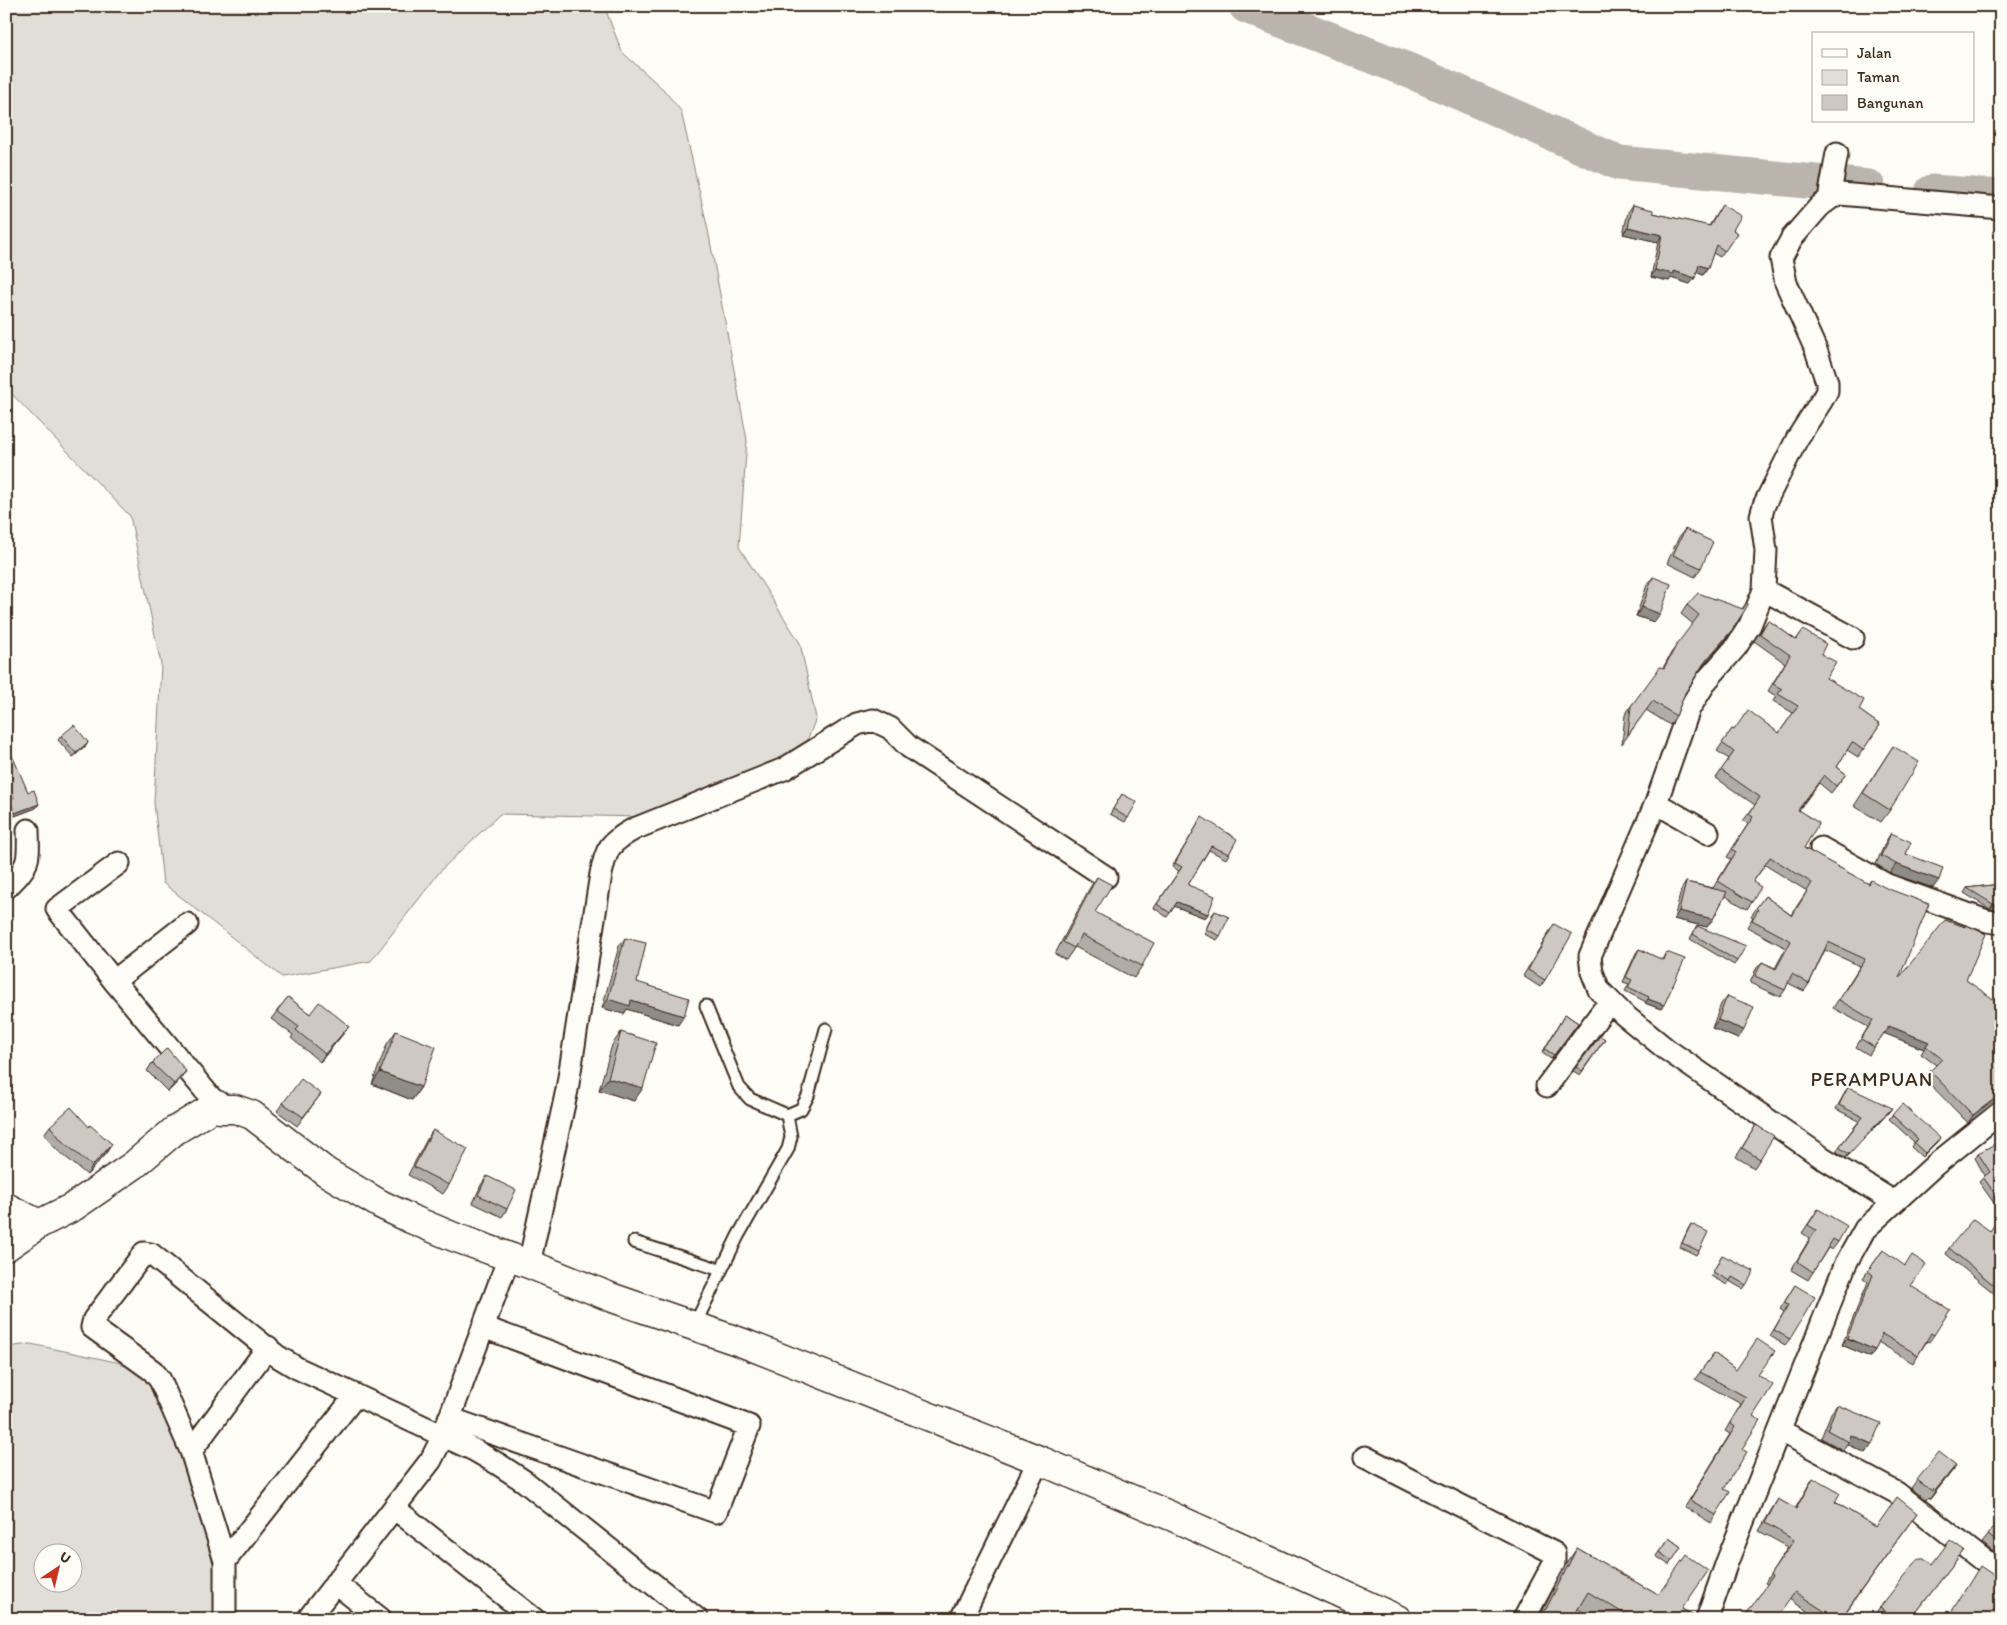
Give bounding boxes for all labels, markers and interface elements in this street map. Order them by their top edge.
legend [1812,32,1974,122]
text: Jalan [1857,44,1891,62]
text: Taman [1857,68,1900,86]
text: Bangunan [1857,94,1924,112]
district label: PERAMPUAN [1811,1067,1933,1091]
north arrow [32,1542,82,1592]
text: U [56,1548,74,1567]

